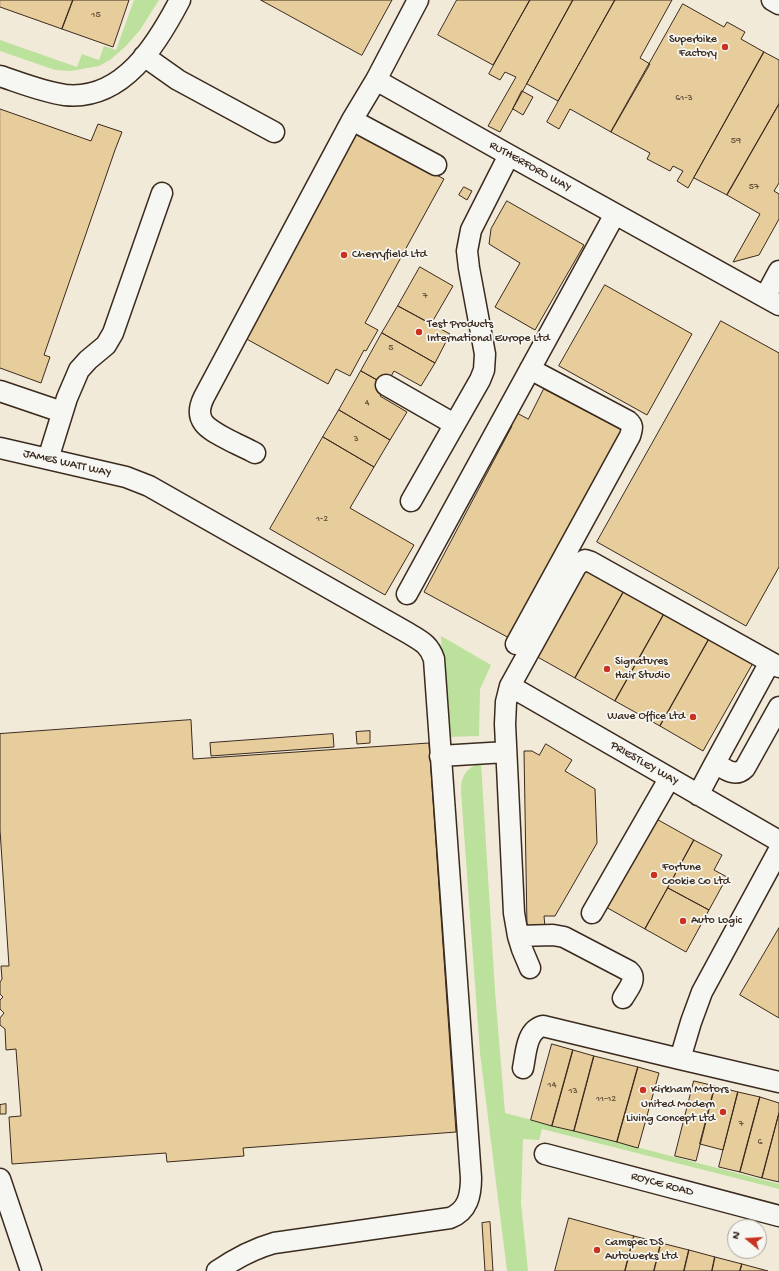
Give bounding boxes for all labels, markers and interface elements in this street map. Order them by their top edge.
house number: 15 [91,9,101,21]
place label: Superbike Factory [669,33,717,61]
marker: Superbike Factory [720,42,730,52]
house number: 61-3 [675,92,693,104]
house number: 59 [731,135,741,147]
street label: RUTHERFORD WAY [486,138,574,196]
house number: 57 [749,181,759,193]
place label: Cherryfield Ltd [352,248,427,262]
marker: Cherryfield Ltd [339,250,349,260]
house number: 7 [422,290,428,302]
place label: Test Products International Europe Ltd [427,318,550,346]
marker: Test Products International Europe Ltd [414,327,424,337]
house number: 5 [388,342,394,354]
house number: 4 [365,397,369,409]
house number: 3 [353,433,359,445]
street label: JAMES WATT WAY [22,447,112,481]
house number: 1-2 [316,513,328,525]
place label: Signatures Hair Studio [615,655,670,683]
marker: Signatures Hair Studio [602,664,612,674]
place label: Wave Office Ltd [607,710,685,724]
marker: Wave Office Ltd [688,712,698,722]
street label: PRIESTLEY WAY [607,739,681,789]
place label: Fortune Cookie Co Ltd [662,861,730,889]
marker: Fortune Cookie Co Ltd [649,870,659,880]
place label: Auto Logic [691,914,742,928]
marker: Auto Logic [678,916,688,926]
house number: 14 [548,1079,556,1091]
place label: Kirkham Motors [651,1083,729,1097]
house number: 13 [568,1085,578,1097]
marker: Kirkham Motors [638,1085,648,1095]
house number: 11-12 [596,1093,616,1105]
place label: United Modern Living Concept Ltd [626,1098,715,1126]
marker: United Modern Living Concept Ltd [718,1107,728,1117]
house number: 7 [738,1118,744,1130]
house number: 6 [757,1136,763,1148]
street label: ROYCE ROAD [629,1170,695,1200]
north arrow [727,1219,767,1259]
text: N [730,1230,743,1241]
place label: Camspec DS Autowerks Ltd [605,1236,678,1264]
marker: Camspec DS Autowerks Ltd [592,1245,602,1255]

